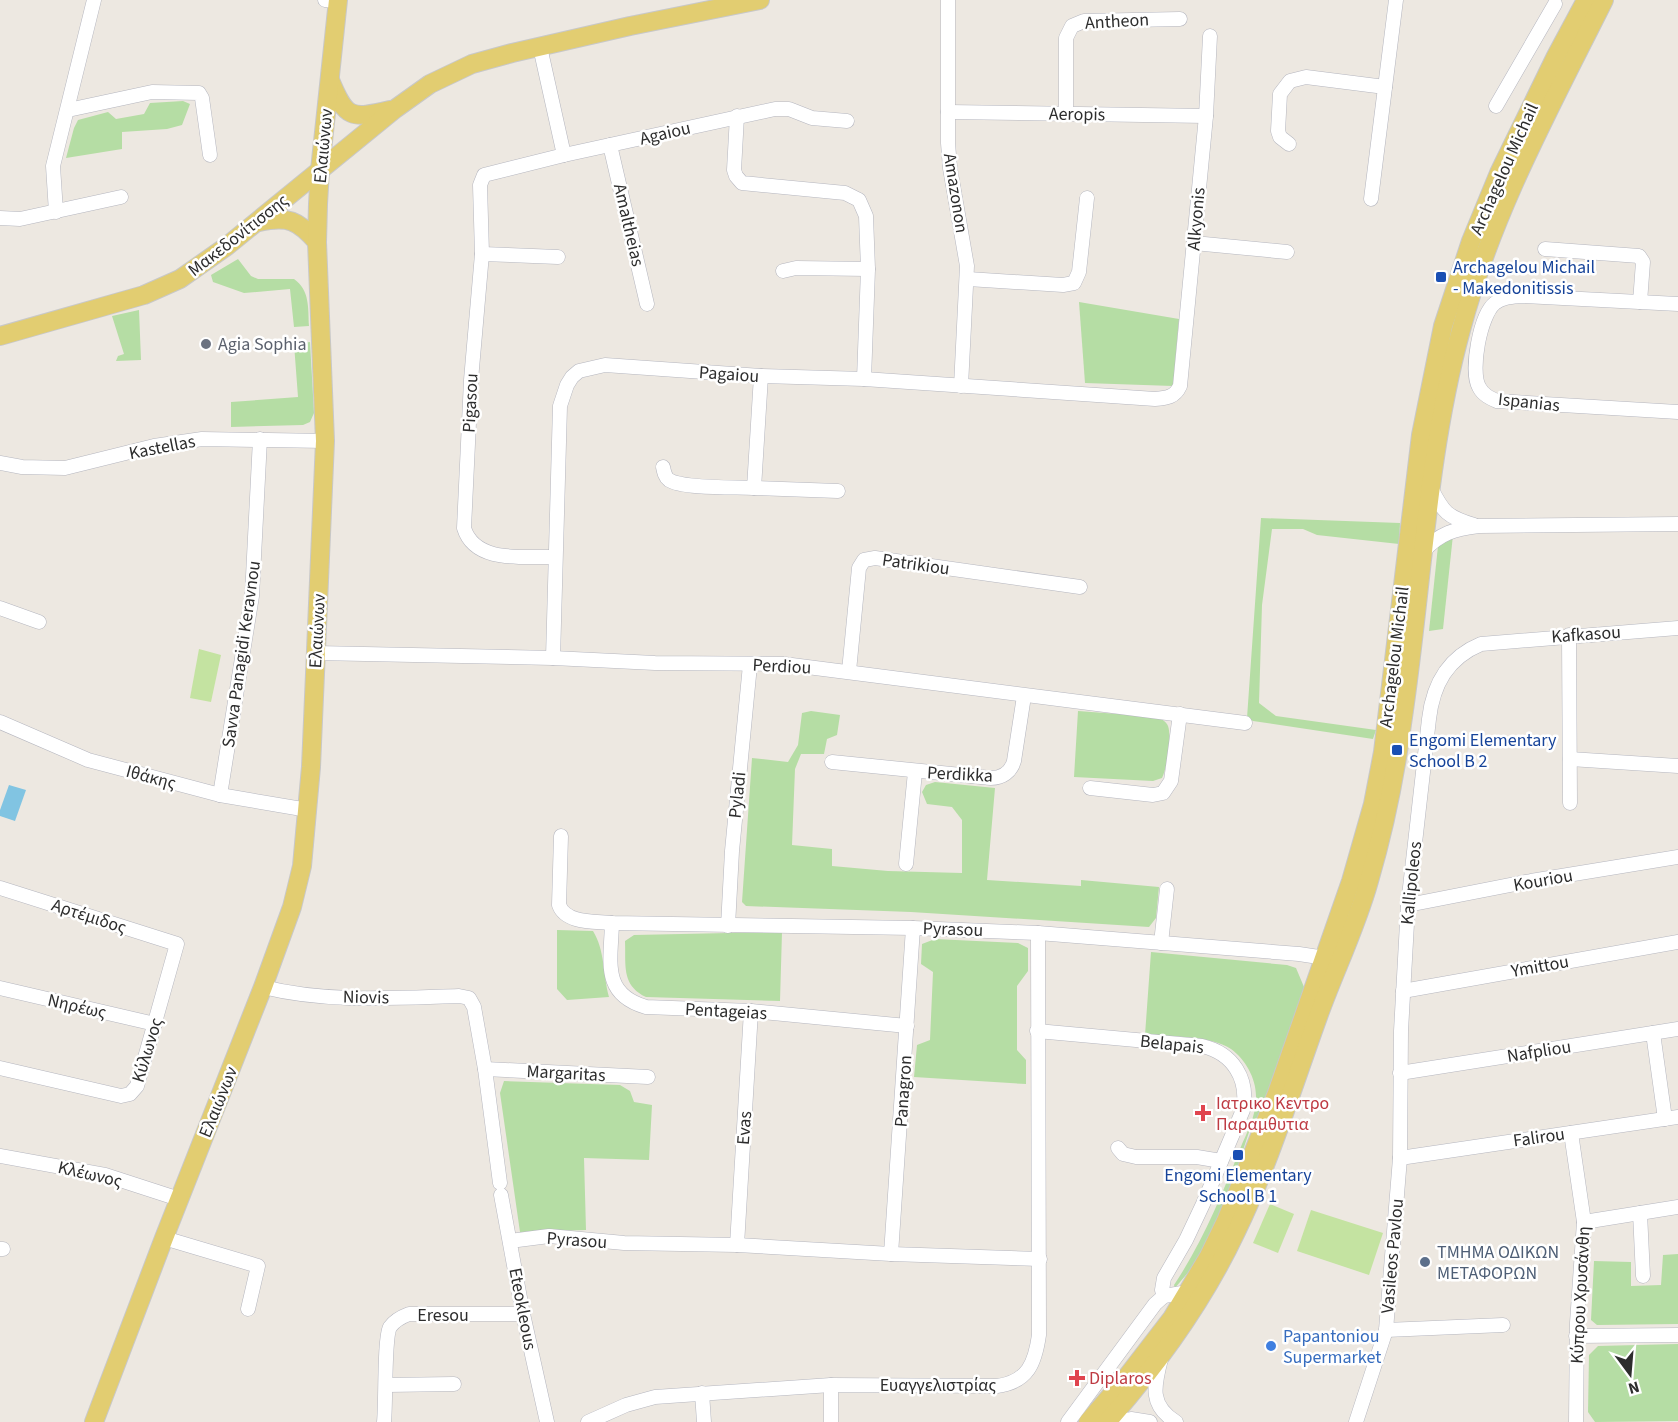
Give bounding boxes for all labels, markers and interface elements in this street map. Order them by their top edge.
street label: Antheon [1084,7,1150,36]
street label: Archagelou Michail [1464,99,1545,239]
street label: Aeropis [1049,102,1105,127]
street label: Ελαιώνων [308,107,339,184]
street label: Agaiou [637,116,693,151]
street label: Amazonon [937,151,974,235]
street label: Amaltheias [607,181,650,269]
street label: Alkyonis [1181,186,1212,252]
street label: Μακεδονίτισσης [183,188,294,283]
place label: Archagelou Michail - Makedonitissis [1453,255,1595,301]
marker: Archagelou Michail - Makedonitissis [1434,270,1448,284]
place label: Agia Sophia [218,332,307,357]
marker: Agia Sophia [199,337,213,351]
street label: Pagaiou [698,360,760,389]
street label: Pigasou [456,373,485,433]
street label: Ispanias [1497,387,1561,418]
street label: Kastellas [127,429,197,466]
street label: Patrikiou [881,547,951,582]
street label: Savva Panagidi Keravnou [216,559,267,749]
street label: Archagelou Michail [1373,585,1416,729]
street label: Ελαιώνων [303,593,332,669]
street label: Kafkasou [1550,620,1622,649]
street label: Perdiou [752,652,812,681]
place label: Engomi Elementary School B 2 [1409,728,1557,774]
marker: Engomi Elementary School B 2 [1390,743,1404,757]
street label: Ιθάκης [123,759,179,796]
street label: Perdikka [926,760,994,789]
street label: Pyladi [723,771,752,820]
street label: Kallipoleos [1395,840,1428,926]
street label: Kouriou [1511,863,1575,898]
street label: Αρτέμιδος [48,893,130,940]
street label: Pyrasou [922,916,984,943]
street label: Ymittou [1508,949,1571,984]
street label: Niovis [343,985,389,1010]
street label: Νηρέως [45,988,109,1025]
street label: Pentageias [684,997,768,1026]
street label: Κύλωνος [126,1015,169,1085]
street label: Belapais [1139,1029,1205,1060]
street label: Nafpliou [1505,1034,1573,1069]
street label: Panagron [889,1054,918,1128]
street label: Margaritas [526,1059,606,1088]
street label: Ελαιώνων [193,1062,244,1141]
place label: Ιατρικο Κεντρο Παραμθυτια [1216,1091,1329,1137]
marker: Ιατρικο Κεντρο Παραμθυτια [1194,1104,1212,1122]
street label: Evas [731,1110,758,1146]
street label: Falirou [1512,1121,1567,1153]
marker: Engomi Elementary School B 1 [1231,1148,1245,1162]
street label: Κλέωνος [55,1155,125,1194]
place label: Engomi Elementary School B 1 [1164,1163,1312,1209]
street label: Vasileos Pavlou [1375,1198,1410,1315]
street label: Pyrasou [546,1226,608,1255]
street label: Κύπρου Χρυσάνθη [1564,1226,1597,1364]
place label: ΤΜΗΜΑ ΟΔΙΚΩΝ ΜΕΤΑΦΟΡΩΝ [1437,1240,1559,1286]
marker: ΤΜΗΜΑ ΟΔΙΚΩΝ ΜΕΤΑΦΟΡΩΝ [1418,1255,1432,1269]
street label: Eteokleous [502,1266,543,1352]
street label: Eresou [417,1303,469,1328]
place label: Papantoniou Supermarket [1283,1324,1381,1370]
marker: Papantoniou Supermarket [1264,1339,1278,1353]
north arrow [1600,1344,1660,1404]
place label: Diplaros [1089,1366,1151,1391]
marker: Diplaros [1070,1371,1084,1385]
street label: Ευαγγελιστρίας [880,1373,996,1398]
text: N [1626,1375,1642,1399]

